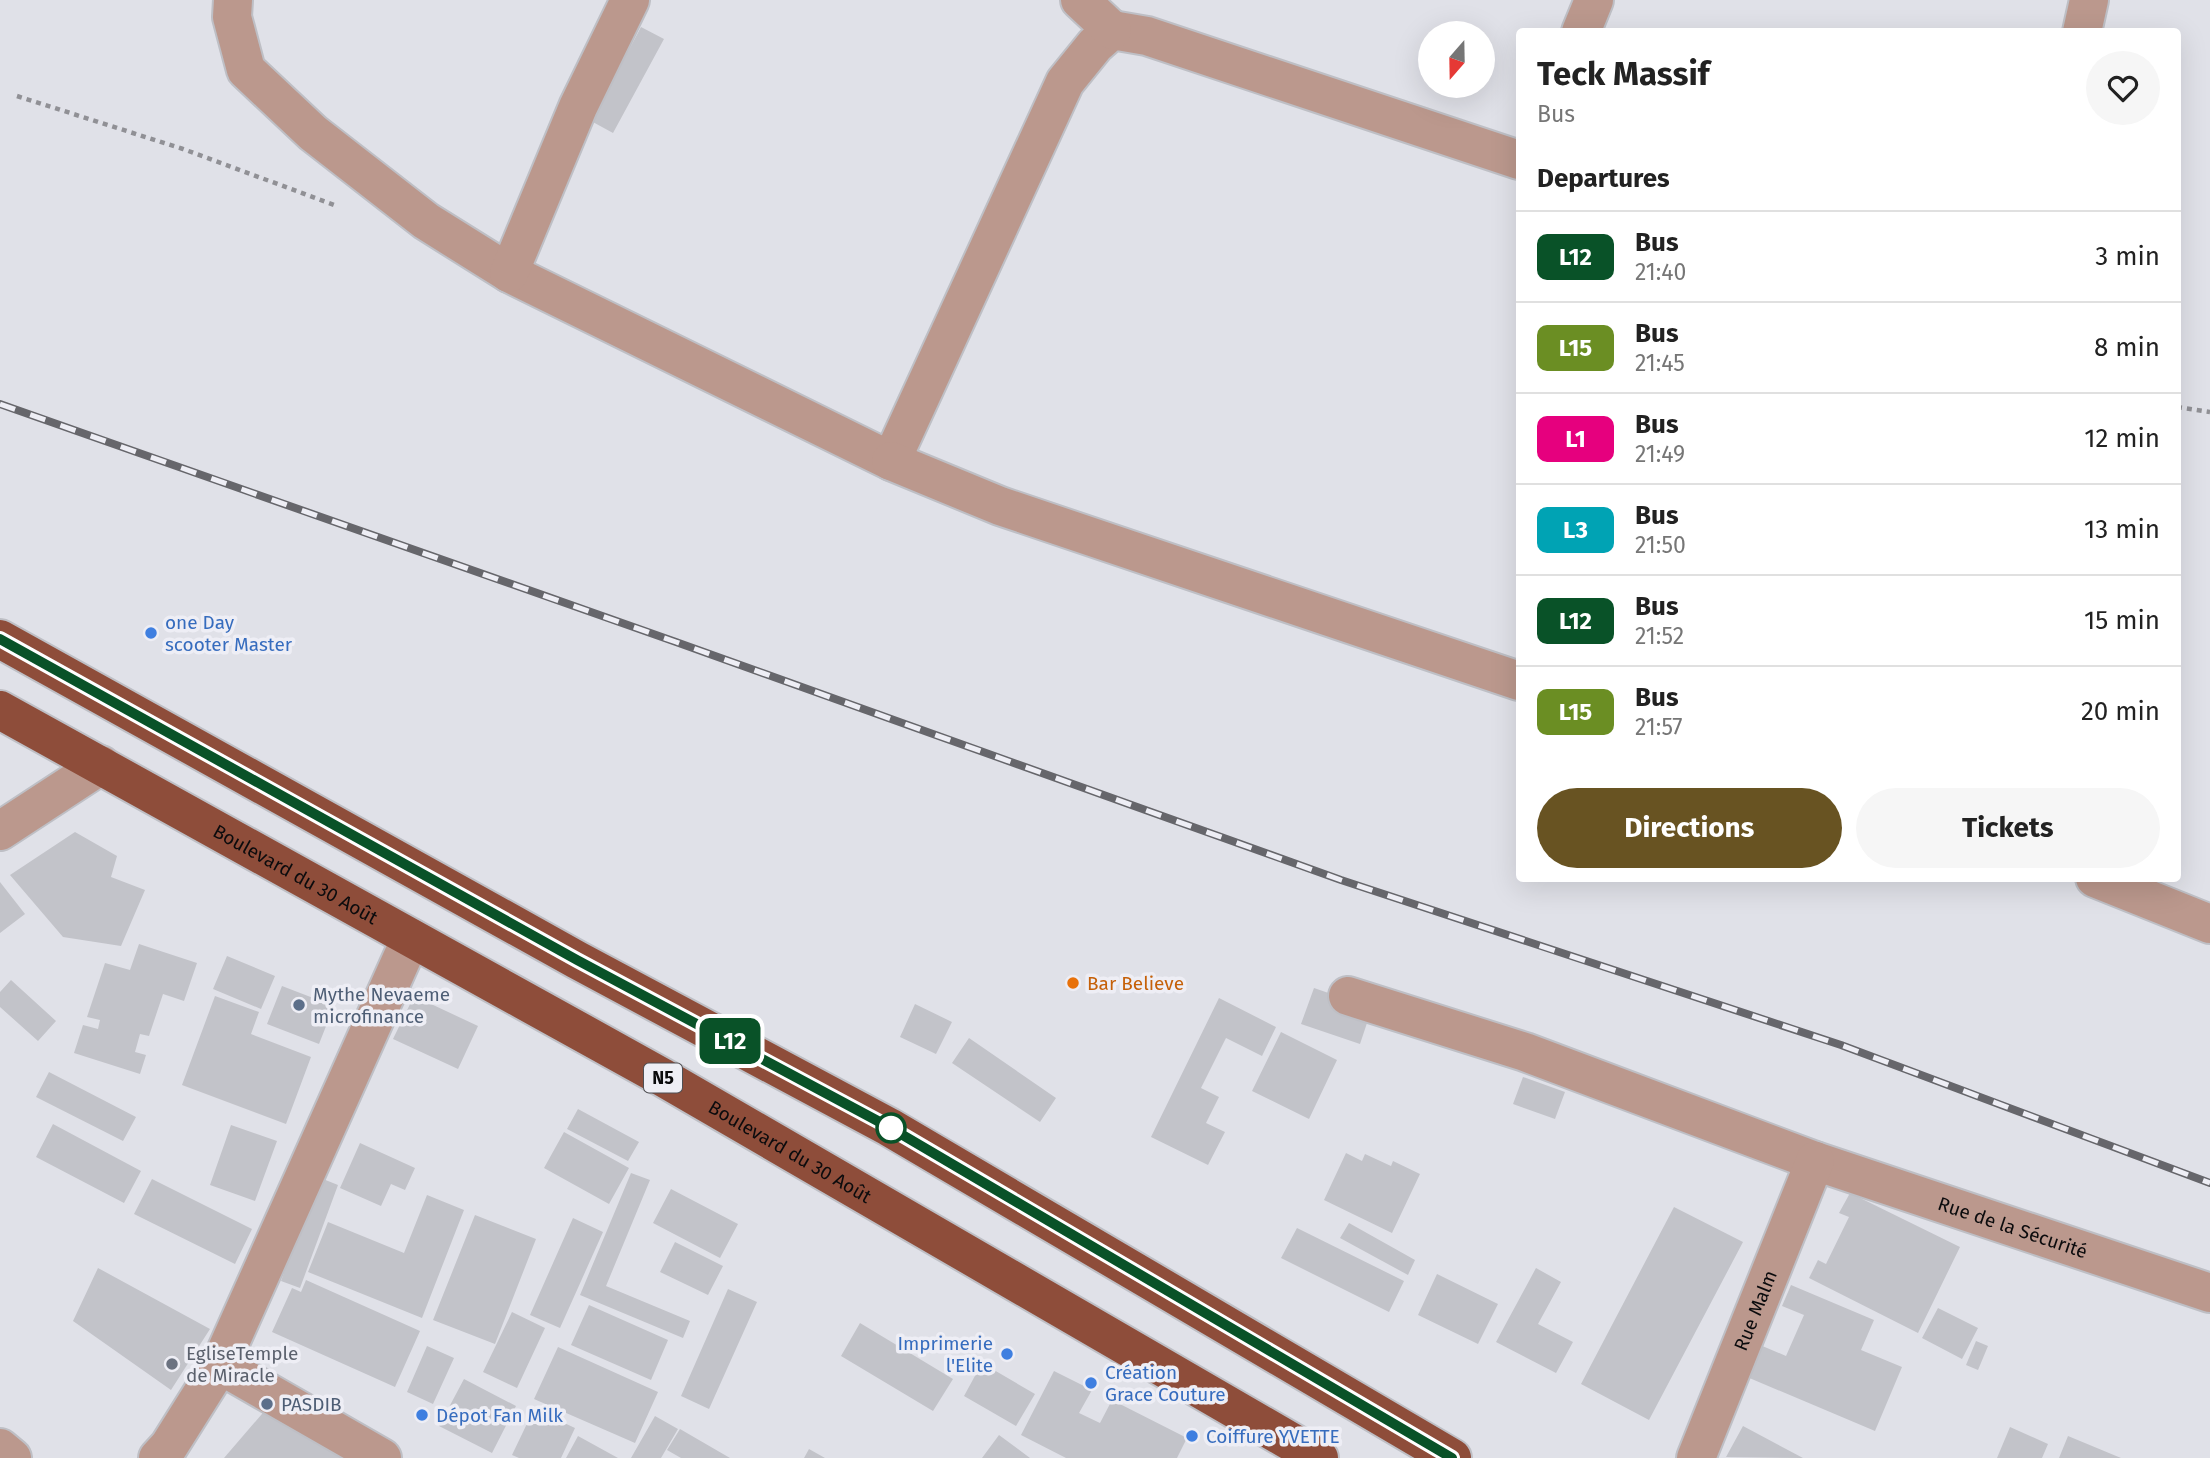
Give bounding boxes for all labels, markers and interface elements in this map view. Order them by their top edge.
north arrow [1418,21,1494,98]
map controls [1418,21,1495,98]
button: heart [2086,51,2160,125]
text: Teck Massif [1537,54,1709,94]
text: Bus [1537,100,1575,128]
text: Departures [1537,163,1670,194]
text: Bus [1635,227,1678,258]
text: 3 min [2095,241,2160,272]
text: L12 [1559,243,1592,271]
text: 21:40 [1635,258,1686,286]
text: Bus [1635,318,1678,349]
text: 8 min [2094,332,2160,363]
text: L15 [1559,334,1592,362]
text: 21:45 [1635,349,1685,377]
text: Bus [1635,409,1678,440]
text: 12 min [2084,423,2160,454]
text: L1 [1565,425,1586,453]
text: 21:49 [1635,440,1685,468]
text: Bus [1635,500,1678,531]
text: 13 min [2084,514,2160,545]
text: L3 [1563,516,1588,544]
text: 21:50 [1635,531,1686,559]
text: Bus [1635,591,1678,622]
text: 15 min [2084,605,2160,636]
text: L12 [1559,607,1592,635]
place label: one Day scooter Master [165,611,293,656]
text: 21:52 [1635,622,1684,650]
marker: one Day scooter Master [143,625,159,641]
text: Bus [1635,682,1678,713]
text: 20 min [2081,696,2160,727]
text: L15 [1559,698,1592,726]
text: 21:57 [1635,713,1683,741]
button: Directions [1537,788,1842,868]
button: Tickets [1856,788,2160,868]
street label: Boulevard du 30 Août [209,820,382,929]
place label: Bar Believe [1087,972,1184,995]
marker: Bar Believe [1065,975,1081,991]
place label: Mythe Nevaeme microfinance [313,983,450,1028]
marker: Mythe Nevaeme microfinance [291,997,307,1013]
line badge: L12 [690,1018,770,1064]
text: L12 [714,1027,746,1055]
road number: N5 [644,1064,682,1092]
street label: Boulevard du 30 Août [704,1095,876,1208]
unlabelled marker [876,1113,906,1143]
street label: Rue de la Sécurité [1935,1192,2090,1263]
street label: Rue Malm [1729,1267,1782,1354]
place label: Imprimerie l'Elite [897,1332,993,1377]
place label: EgliseTemple de Miracle [186,1342,298,1387]
marker: Imprimerie l'Elite [999,1346,1015,1362]
marker: EgliseTemple de Miracle [164,1356,180,1372]
place label: Création Grace Couture [1105,1361,1226,1406]
marker: Création Grace Couture [1083,1375,1099,1391]
place label: PASDIB [281,1393,342,1416]
marker: PASDIB [259,1396,275,1412]
place label: Dépot Fan Milk [436,1404,563,1427]
marker: Dépot Fan Milk [414,1407,430,1423]
place label: Coiffure YVETTE [1206,1425,1340,1448]
marker: Coiffure YVETTE [1184,1428,1200,1444]

